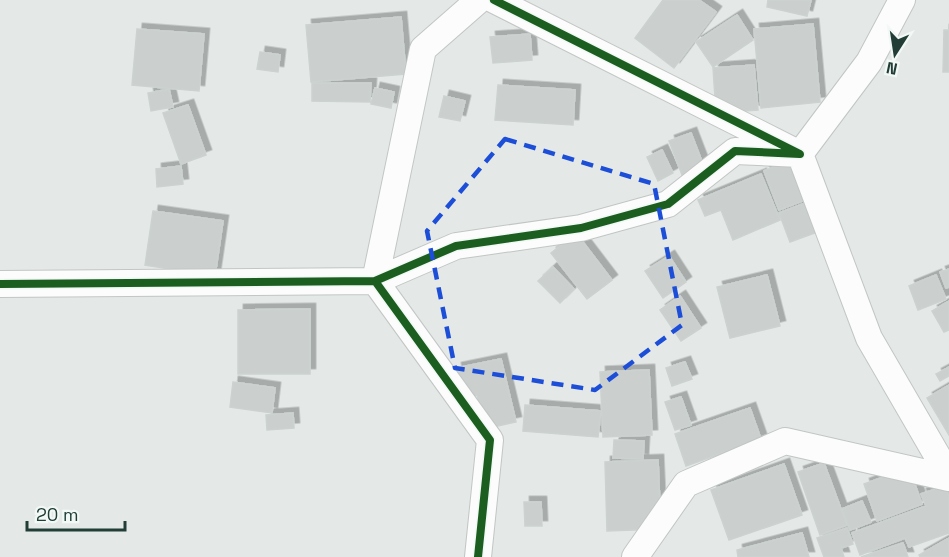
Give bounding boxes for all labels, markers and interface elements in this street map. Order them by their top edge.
north arrow [865,24,925,84]
text: N [885,57,899,80]
scale bar [27,494,124,532]
text: 20 m [36,503,79,526]

